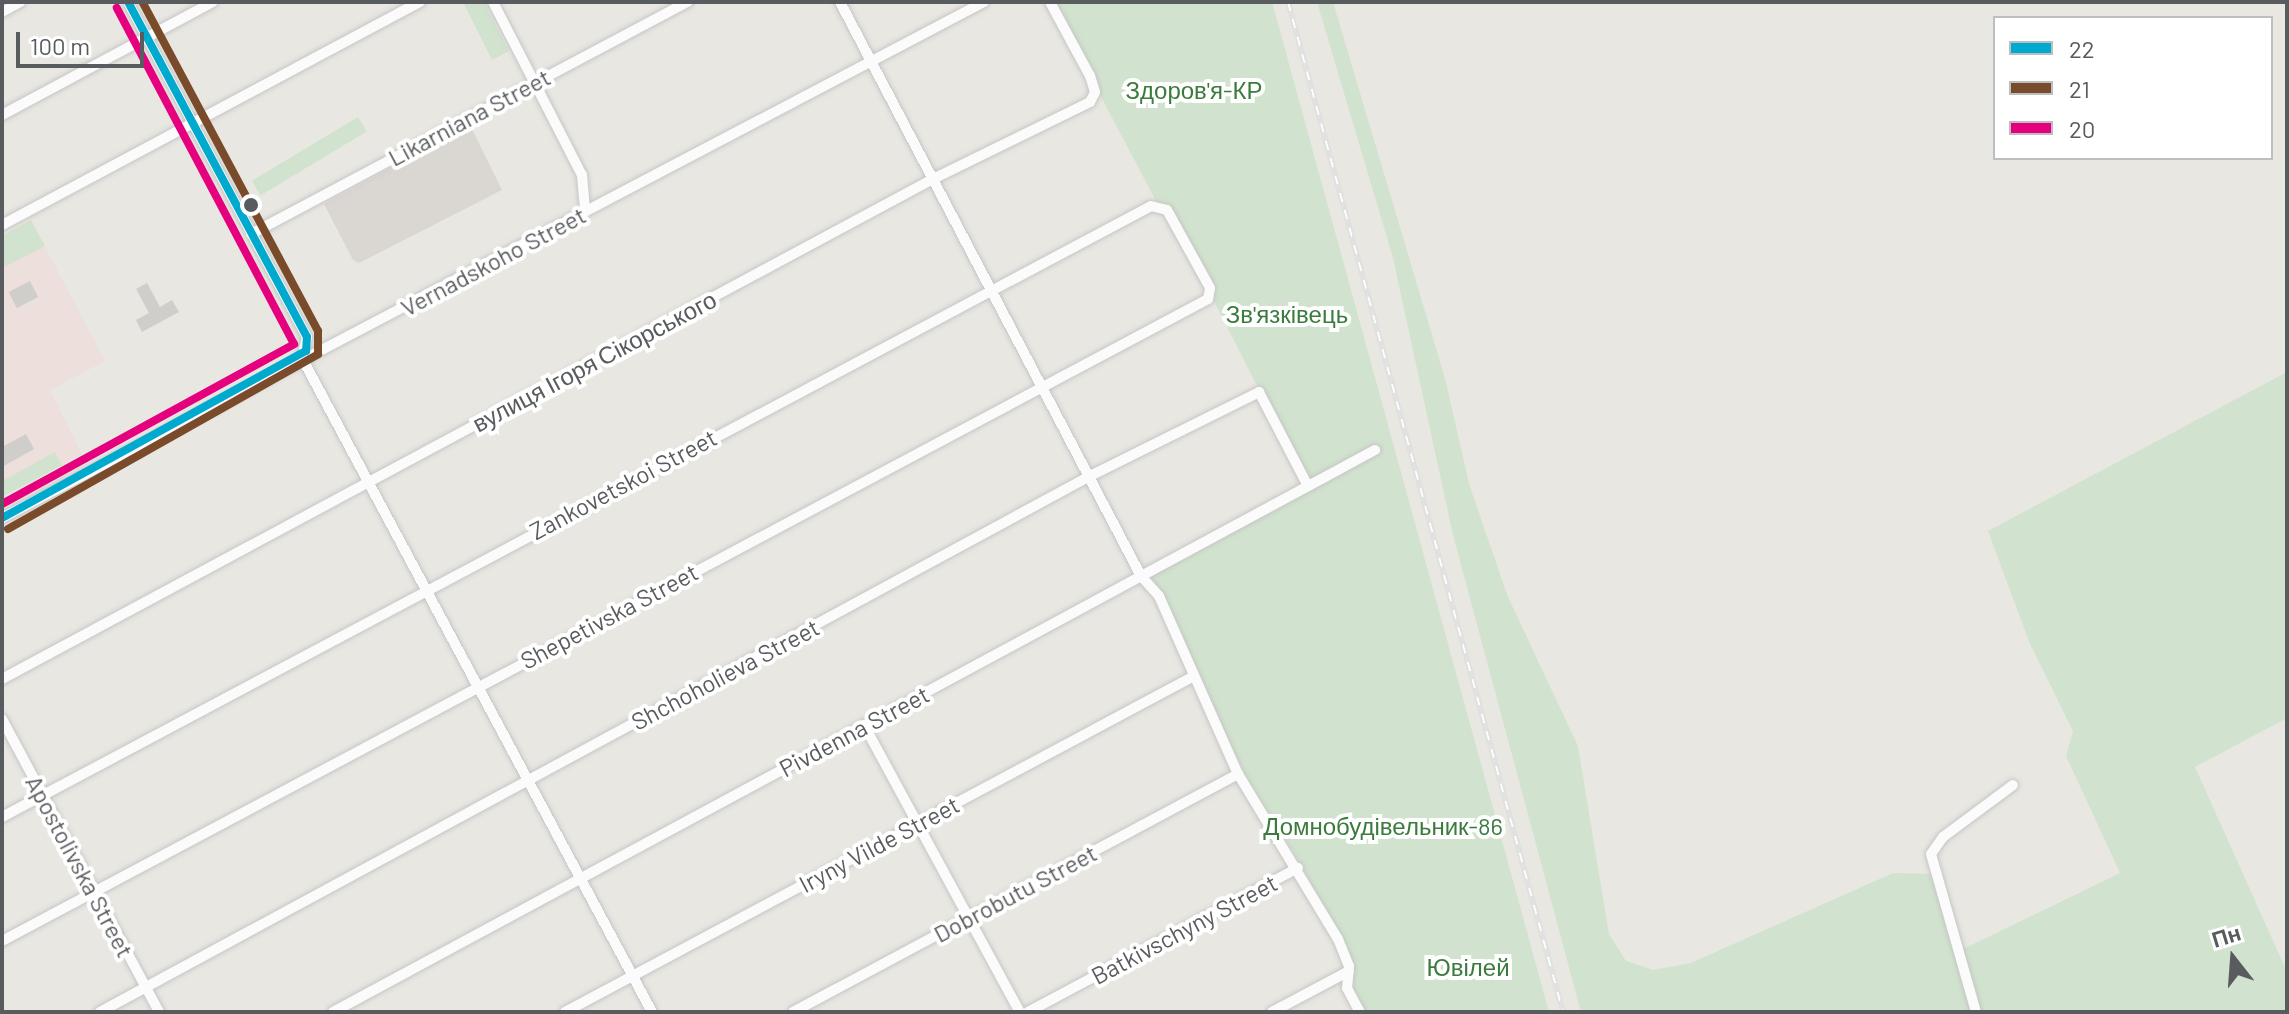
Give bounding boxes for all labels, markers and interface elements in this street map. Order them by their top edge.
scale bar [20,16,148,66]
legend [1993,16,2273,160]
text: 100 m [30,31,90,60]
text: 22 [2069,34,2095,63]
street label: Likarniana Street [383,62,555,172]
text: 21 [2069,74,2090,103]
park label: Здоров'я-КР [1126,76,1262,104]
text: 20 [2069,114,2095,143]
unlabelled marker [243,197,259,213]
street label: Vernadskoho Street [396,200,590,322]
street label: вулиця Ігоря Сікорського [467,284,721,438]
park label: Зв'язківець [1226,300,1348,328]
street label: Zankovetskoi Street [525,423,721,545]
street label: Shepetivska Street [515,557,703,675]
street label: Shchoholieva Street [626,612,824,736]
street label: Pivdenna Street [774,679,934,783]
street label: Apostolivska Street [20,770,140,962]
street label: Iryny Vilde Street [794,790,964,898]
park label: Домнобудівельник-86 [1263,812,1503,840]
street label: Dobrobutu Street [929,838,1101,948]
street label: Batkivschyny Street [1086,868,1282,990]
north arrow [2193,918,2273,998]
text: Пн [2208,918,2244,952]
park label: Ювілей [1426,953,1510,981]

